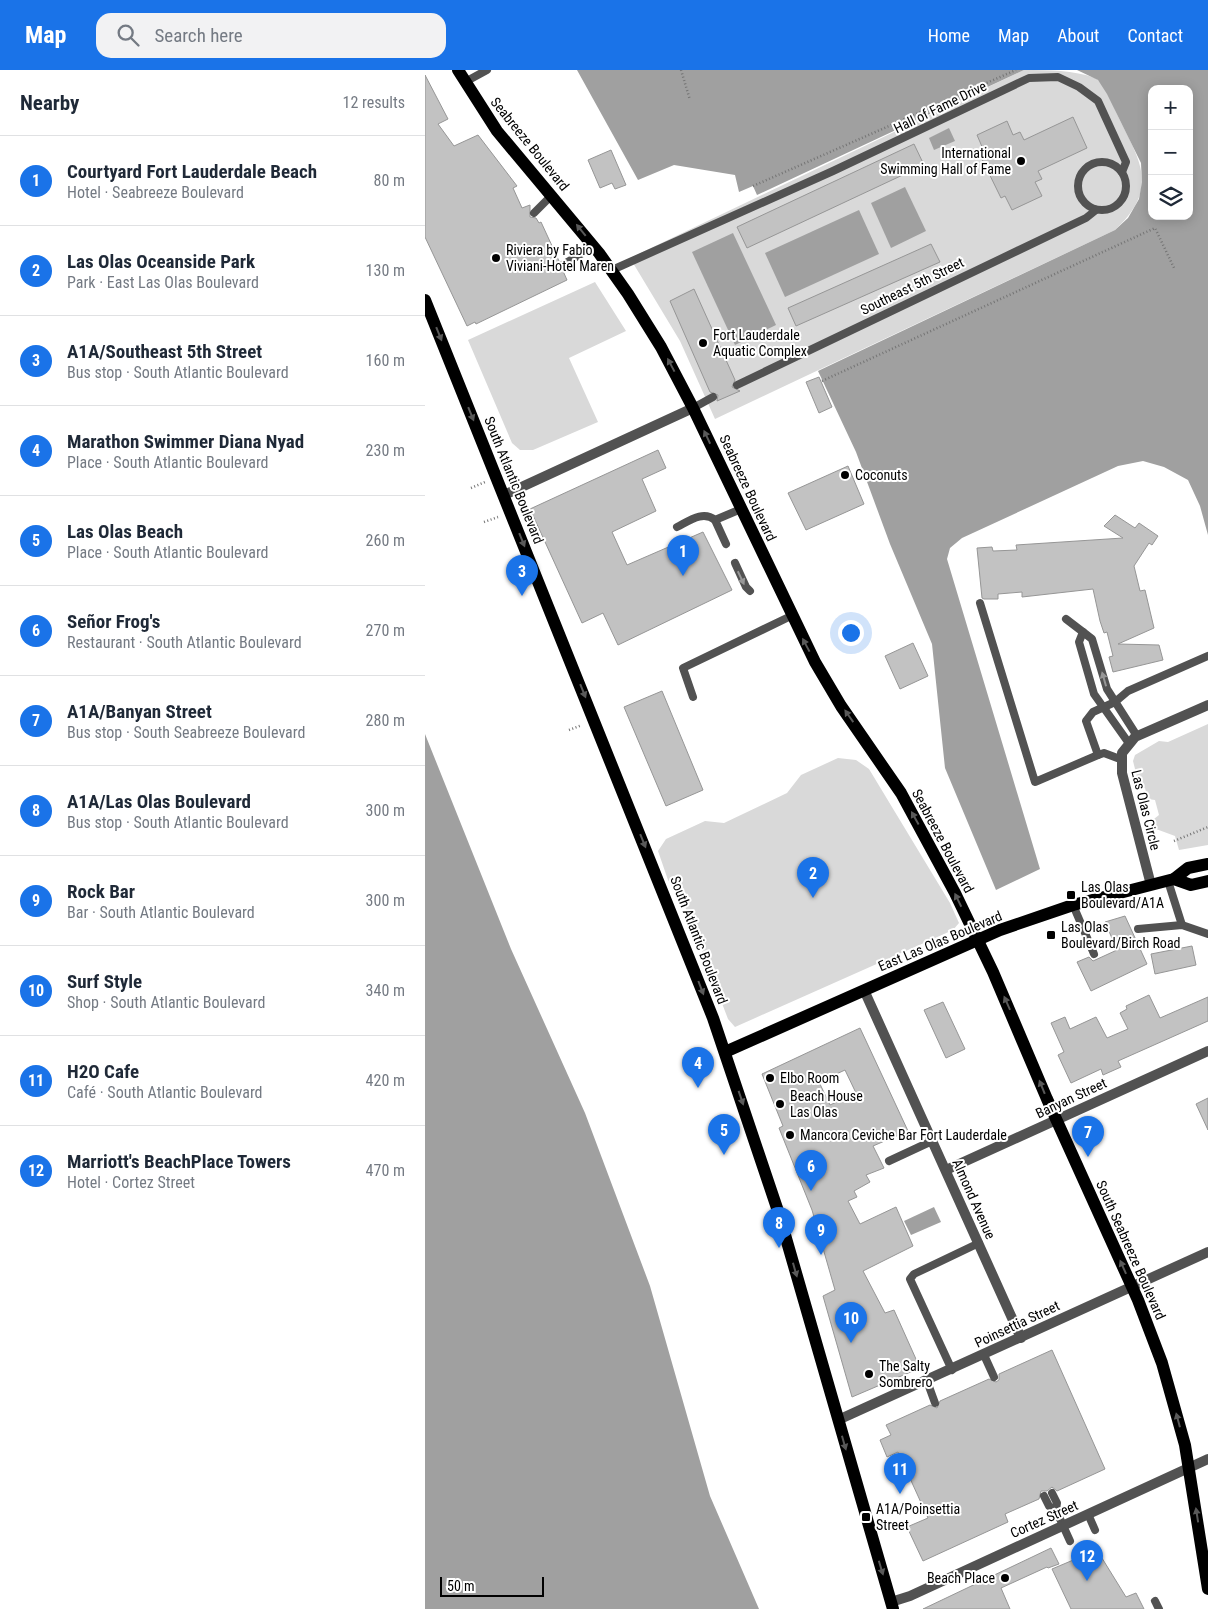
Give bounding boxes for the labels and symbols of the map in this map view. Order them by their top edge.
street label: Hall of Fame Drive [891,77,989,136]
street label: Seabreeze Boulevard [487,94,573,194]
place label: International Swimming Hall of Fame [880,145,1011,177]
marker: International Swimming Hall of Fame [1015,155,1027,167]
one-way arrow [576,224,587,237]
place label: Riviera by Fabio Viviani-Hotel Maren [506,242,614,274]
marker: Riviera by Fabio Viviani-Hotel Maren [490,252,502,264]
street label: Southeast 5th Street [858,254,966,318]
one-way arrow [435,327,443,342]
place label: Fort Lauderdale Aquatic Complex [713,327,807,359]
marker: Fort Lauderdale Aquatic Complex [697,337,709,349]
one-way arrow [667,358,675,372]
one-way arrow [467,407,475,422]
street label: South Atlantic Boulevard [481,414,547,546]
one-way arrow [703,430,711,444]
street label: Seabreeze Boulevard [716,432,780,544]
place label: Coconuts [855,467,908,483]
marker: Coconuts [839,469,851,481]
one-way arrow [518,533,526,548]
pin: 1 [667,535,699,576]
pin: 3 [506,555,538,596]
one-way arrow [738,571,746,585]
your location [838,620,864,646]
one-way arrow [802,638,810,653]
one-way arrow [1099,671,1107,686]
one-way arrow [579,683,587,698]
one-way arrow [844,709,854,723]
street label: Las Olas Circle [1128,768,1164,852]
street label: Seabreeze Boulevard [909,786,977,896]
one-way arrow [911,811,919,825]
one-way arrow [640,834,648,848]
pin: 2 [797,857,829,898]
street label: South Atlantic Boulevard [667,874,731,1006]
place label: Las Olas Boulevard/A1A [1081,879,1164,911]
marker: Las Olas Boulevard/A1A [1065,889,1077,901]
one-way arrow [954,893,962,907]
street label: East Las Olas Boulevard [876,908,1004,974]
place label: Las Olas Boulevard/Birch Road [1061,919,1181,951]
marker: Las Olas Boulevard/Birch Road [1045,929,1057,941]
one-way arrow [698,981,706,995]
one-way arrow [1003,996,1011,1010]
pin: 4 [682,1047,714,1088]
place label: Elbo Room [780,1070,839,1086]
marker: Elbo Room [764,1072,776,1084]
street label: Banyan Street [1033,1075,1109,1121]
one-way arrow [1038,1079,1046,1094]
place label: Beach House Las Olas [790,1088,863,1120]
one-way arrow [737,1091,745,1106]
marker: Beach House Las Olas [774,1098,786,1110]
pin: 5 [708,1114,740,1155]
pin: 7 [1072,1116,1104,1157]
place label: Mancora Ceviche Bar Fort Lauderdale [800,1127,1007,1143]
marker: Mancora Ceviche Bar Fort Lauderdale [784,1129,796,1141]
pin: 6 [795,1150,827,1191]
street label: Almond Avenue [949,1156,999,1242]
street label: South Seabreeze Boulevard [1093,1178,1169,1322]
pin: 8 [763,1207,795,1248]
pin: 9 [805,1214,837,1255]
one-way arrow [1119,1260,1127,1274]
one-way arrow [792,1262,800,1277]
street label: Poinsettia Street [972,1297,1062,1351]
pin: 10 [835,1302,867,1343]
place label: The Salty Sombrero [879,1358,933,1390]
marker: The Salty Sombrero [863,1368,875,1380]
one-way arrow [1174,1412,1182,1427]
one-way arrow [840,1435,848,1450]
pin: 11 [884,1453,916,1494]
street label: Cortez Street [1008,1497,1080,1541]
place label: A1A/Poinsettia Street [876,1501,960,1533]
one-way arrow [1193,1506,1201,1522]
marker: A1A/Poinsettia Street [860,1511,872,1523]
pin: 12 [1071,1540,1103,1581]
one-way arrow [878,1560,886,1575]
place label: Beach Place [927,1570,995,1586]
marker: Beach Place [999,1572,1011,1584]
scale bar [440,1574,544,1597]

